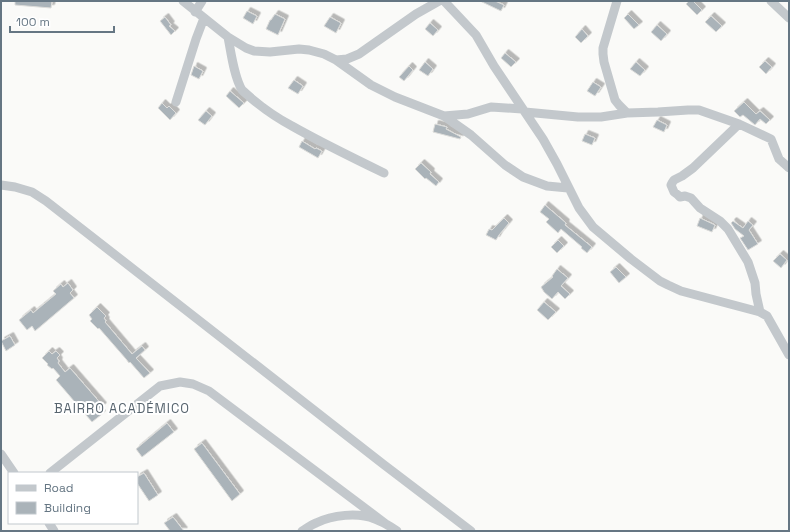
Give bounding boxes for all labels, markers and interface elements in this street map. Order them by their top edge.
scale bar [10,8,114,34]
text: 100 m [16,14,50,30]
district label: BAIRRO ACADÉMICO [54,400,190,417]
legend [8,472,138,524]
text: Road [44,480,73,496]
text: Building [44,500,91,516]

